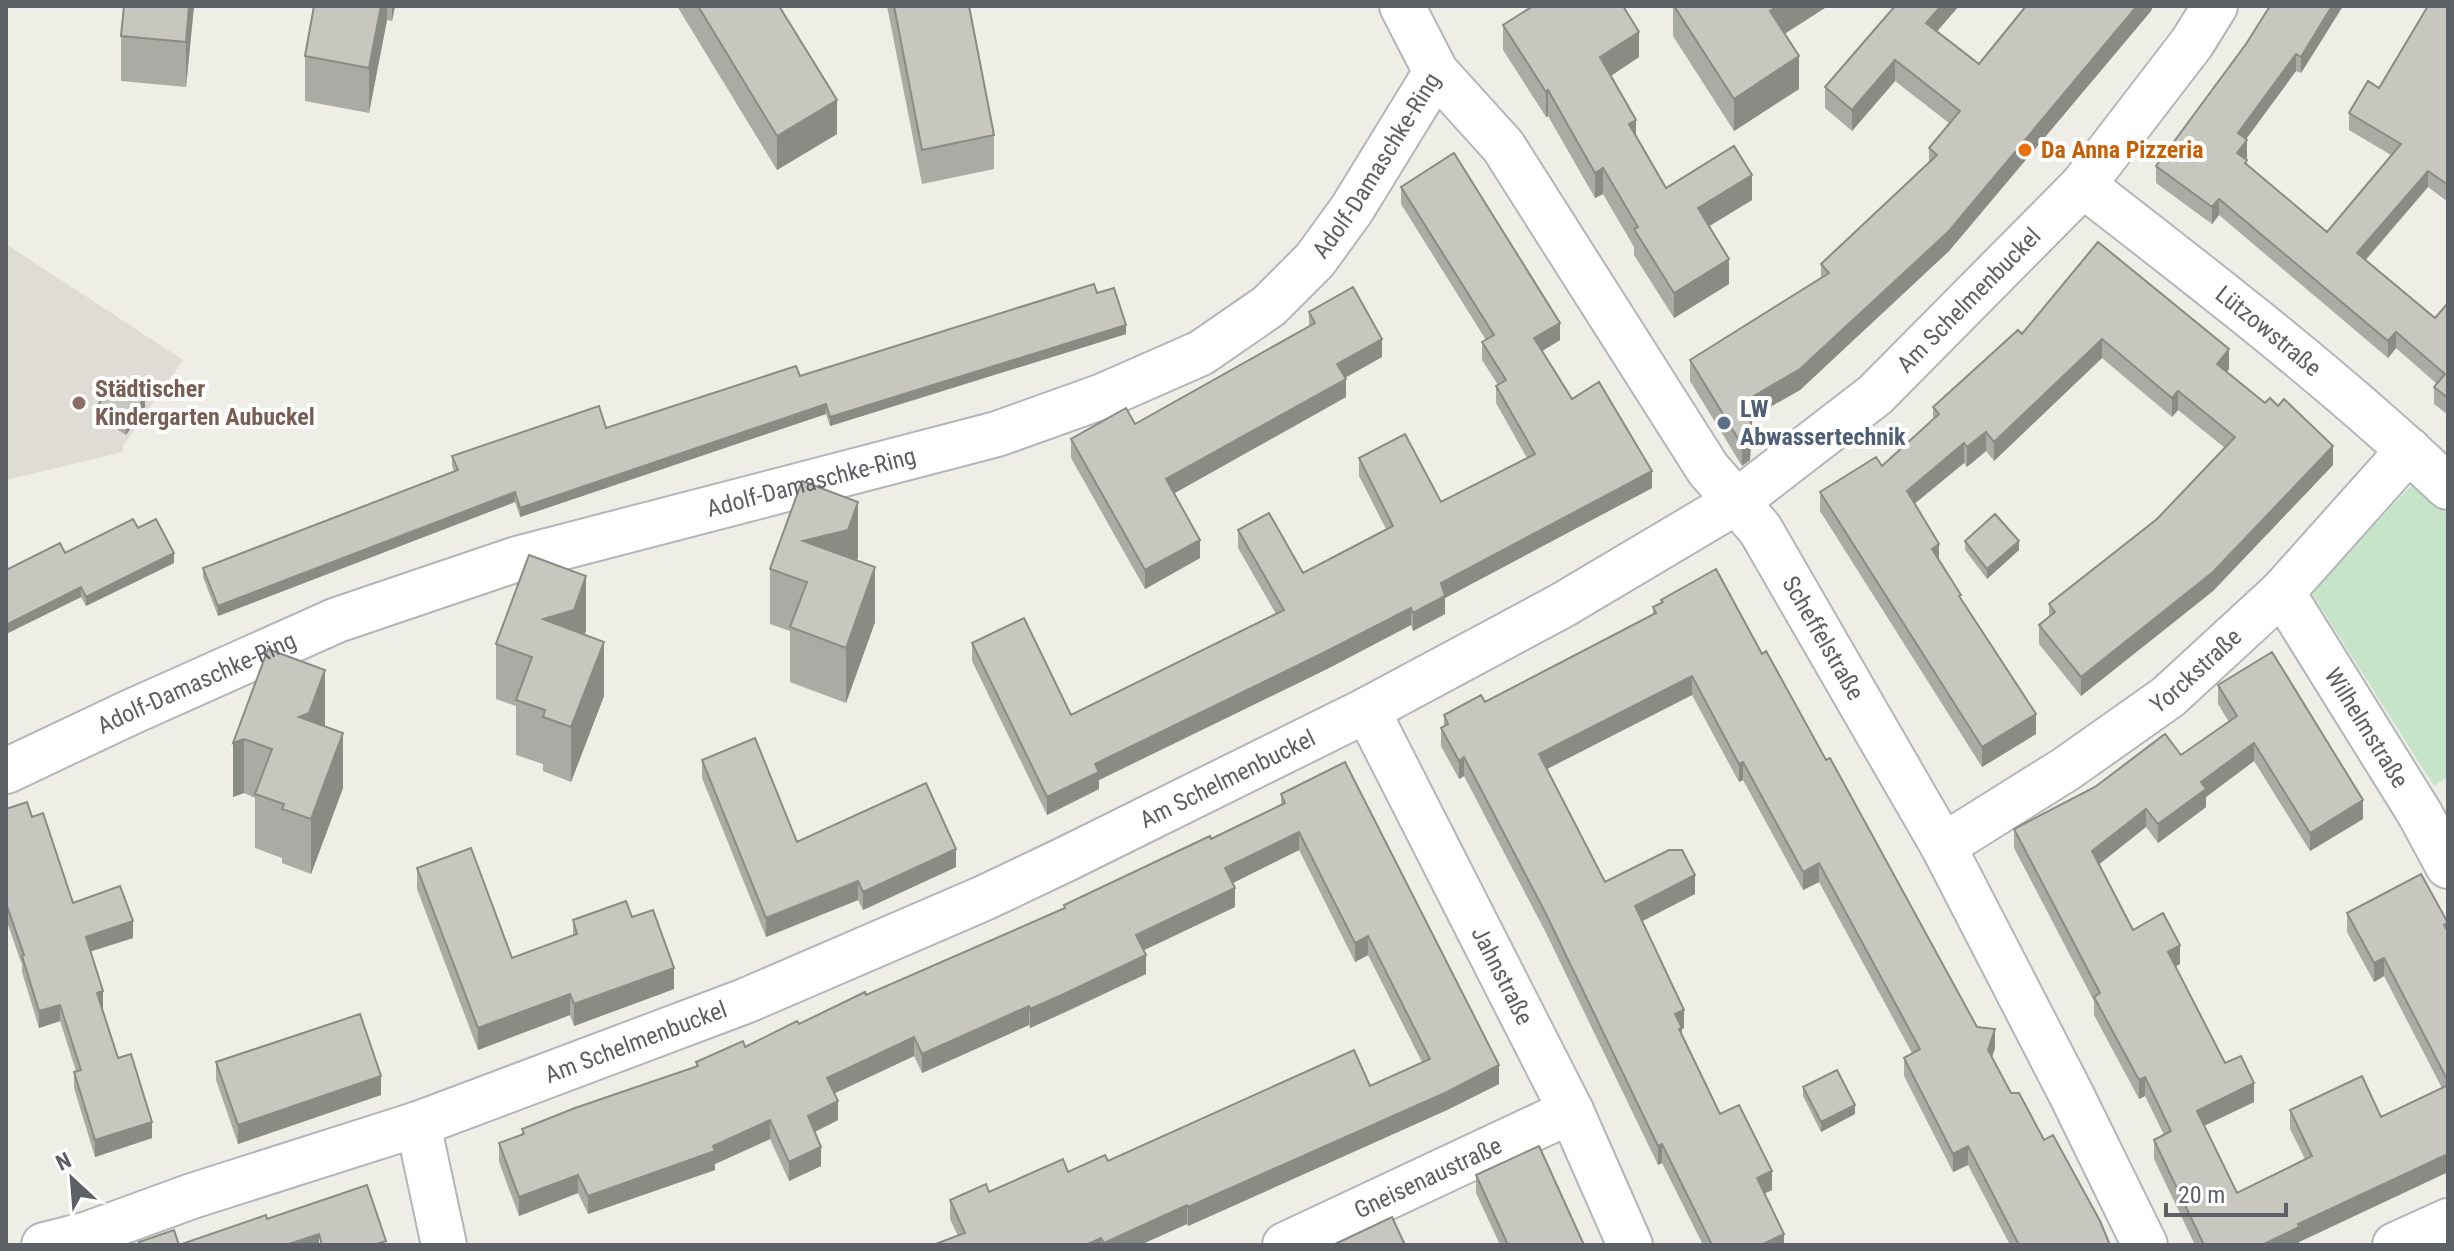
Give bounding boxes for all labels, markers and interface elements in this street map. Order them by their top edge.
street label: Adolf-Damaschke-Ring [1307,68,1446,264]
place label: Da Anna Pizzeria [2041,136,2204,164]
marker: Da Anna Pizzeria [2016,141,2034,159]
street label: Am Schelmenbuckel [1891,222,2046,378]
street label: Lützowstraße [2210,280,2327,382]
place label: Städtischer Kindergarten Aubuckel [95,375,315,431]
marker: Städtischer Kindergarten Aubuckel [70,394,88,412]
place label: LW Abwassertechnik [1740,395,1906,451]
marker: LW Abwassertechnik [1715,414,1733,432]
street label: Adolf-Damaschke-Ring [704,442,919,523]
street label: Scheffelstraße [1776,571,1870,705]
street label: Yorckstraße [2145,623,2247,719]
street label: Adolf-Damaschke-Ring [93,626,300,740]
street label: Wilhelmstraße [2319,663,2414,793]
street label: Am Schelmenbuckel [1135,724,1320,834]
street label: Jahnstraße [1465,922,1539,1029]
street label: Am Schelmenbuckel [541,995,731,1089]
street label: Gneisenaustraße [1350,1131,1506,1225]
north arrow [32,1139,112,1219]
text: N [52,1147,75,1176]
scale bar [2166,1167,2286,1217]
text: 20 m [2178,1181,2225,1209]

